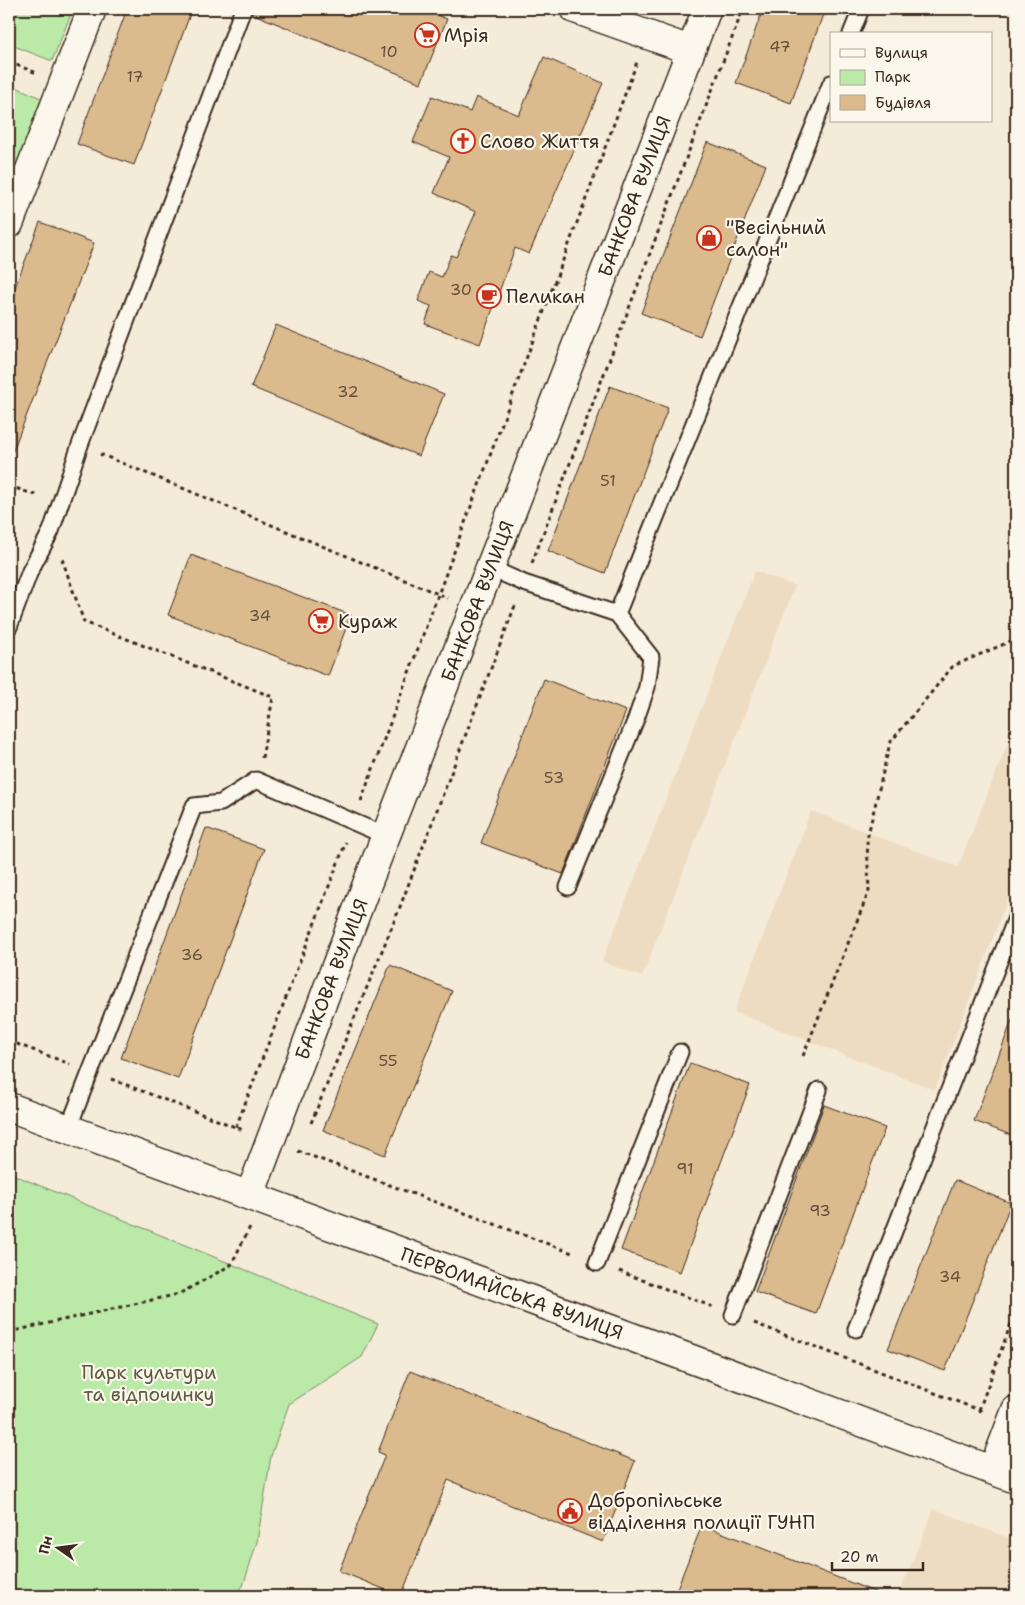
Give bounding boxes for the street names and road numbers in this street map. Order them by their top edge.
street label: БАНКОВА ВУЛИЦЯ [592,112,677,280]
street label: БАНКОВА ВУЛИЦЯ [435,517,520,685]
street label: БАНКОВА ВУЛИЦЯ [289,895,374,1063]
street label: ПЕРВОМАЙСЬКА ВУЛИЦЯ [397,1242,627,1345]

